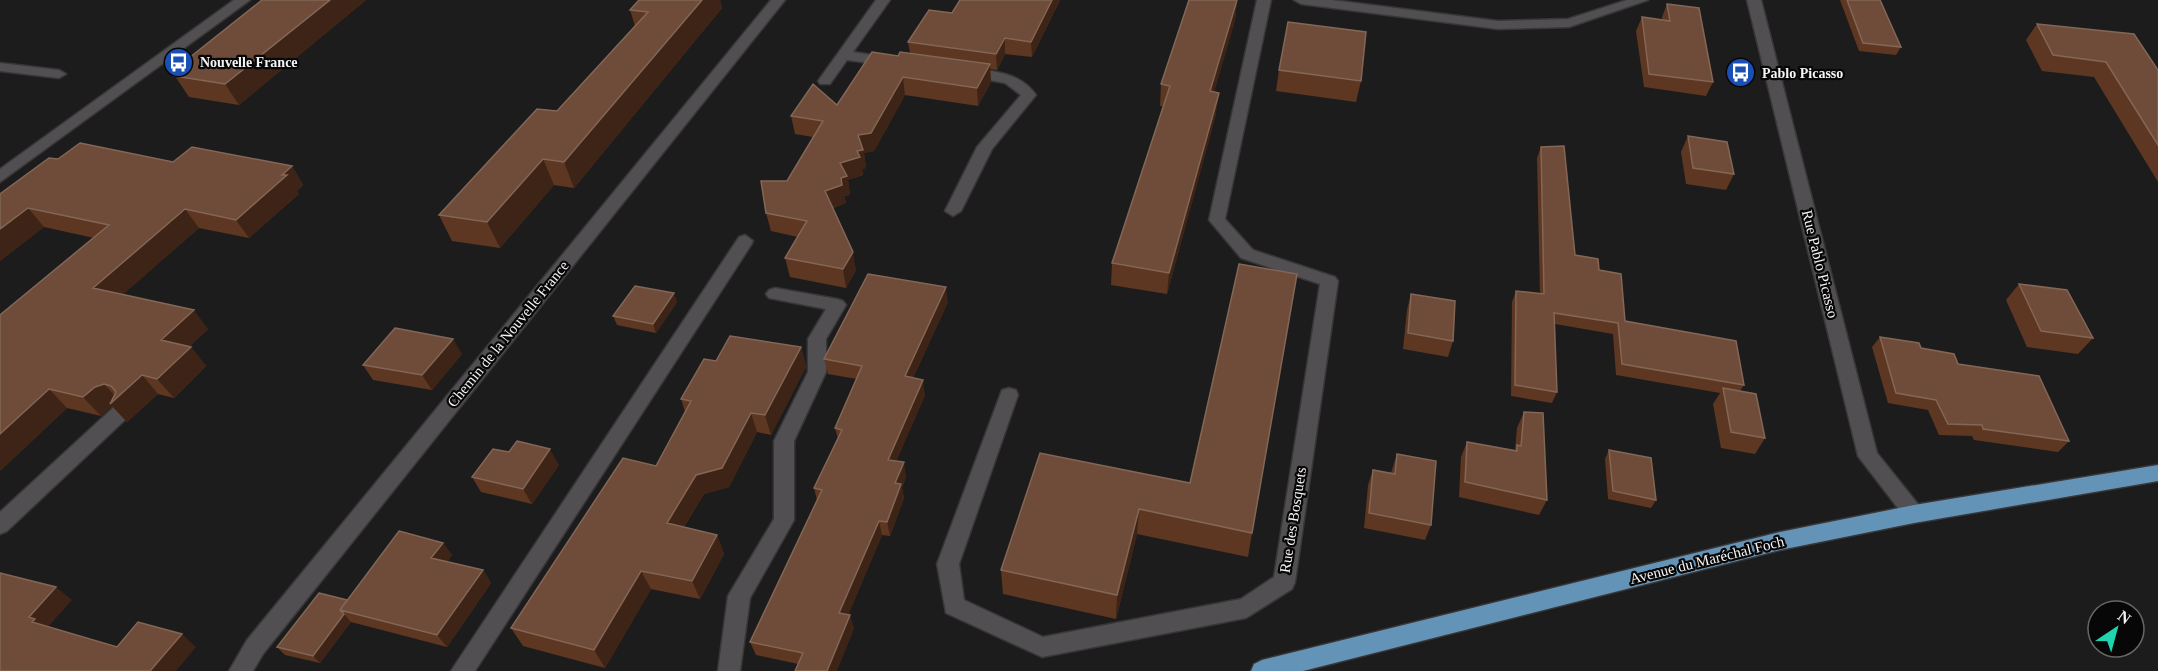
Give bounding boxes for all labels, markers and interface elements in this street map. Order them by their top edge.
bus stop icon: Nouvelle France [163,46,195,78]
place label: Nouvelle France [200,55,298,70]
bus stop icon: Pablo Picasso [1725,57,1757,89]
place label: Pablo Picasso [1762,66,1843,81]
street label: Rue Pablo Picasso [1799,208,1841,320]
street label: Chemin de la Nouvelle France [444,257,572,410]
street label: Rue des Bosquets [1277,466,1309,574]
street label: Avenue du Maréchal Foch [1628,533,1786,587]
north arrow [2086,599,2146,659]
text: N [2115,607,2135,628]

